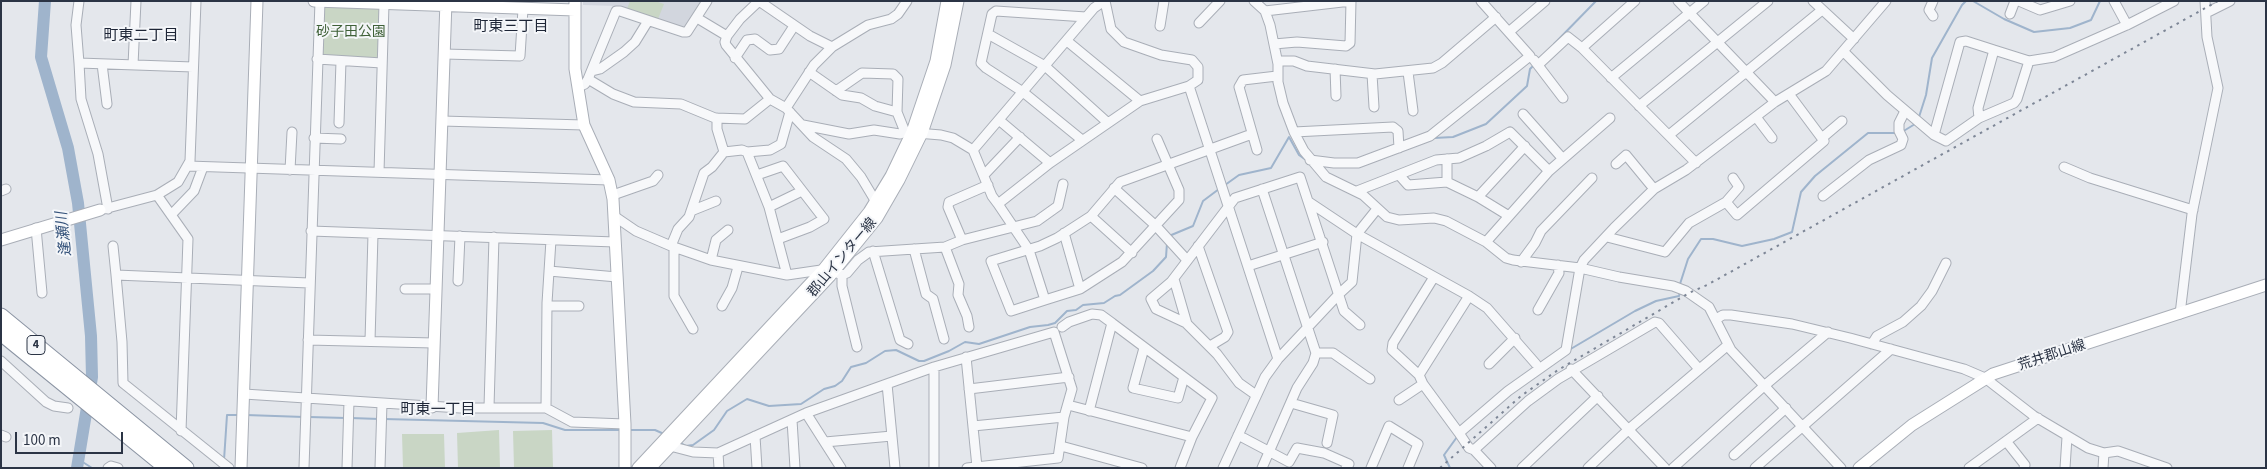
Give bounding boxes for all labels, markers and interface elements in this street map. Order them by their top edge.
district label: 町東三丁目 [474,19,548,37]
park label: 砂子田公園 [316,25,386,41]
district label: 町東二丁目 [104,28,178,46]
water label: 逢瀬川 [54,211,76,257]
street label: 郡山インター線 [805,215,881,301]
road number: 4 [27,336,45,354]
street label: 荒井郡山線 [2016,337,2088,375]
district label: 町東一丁目 [401,402,475,420]
scale bar [18,422,125,454]
text: 100 m [23,430,61,451]

